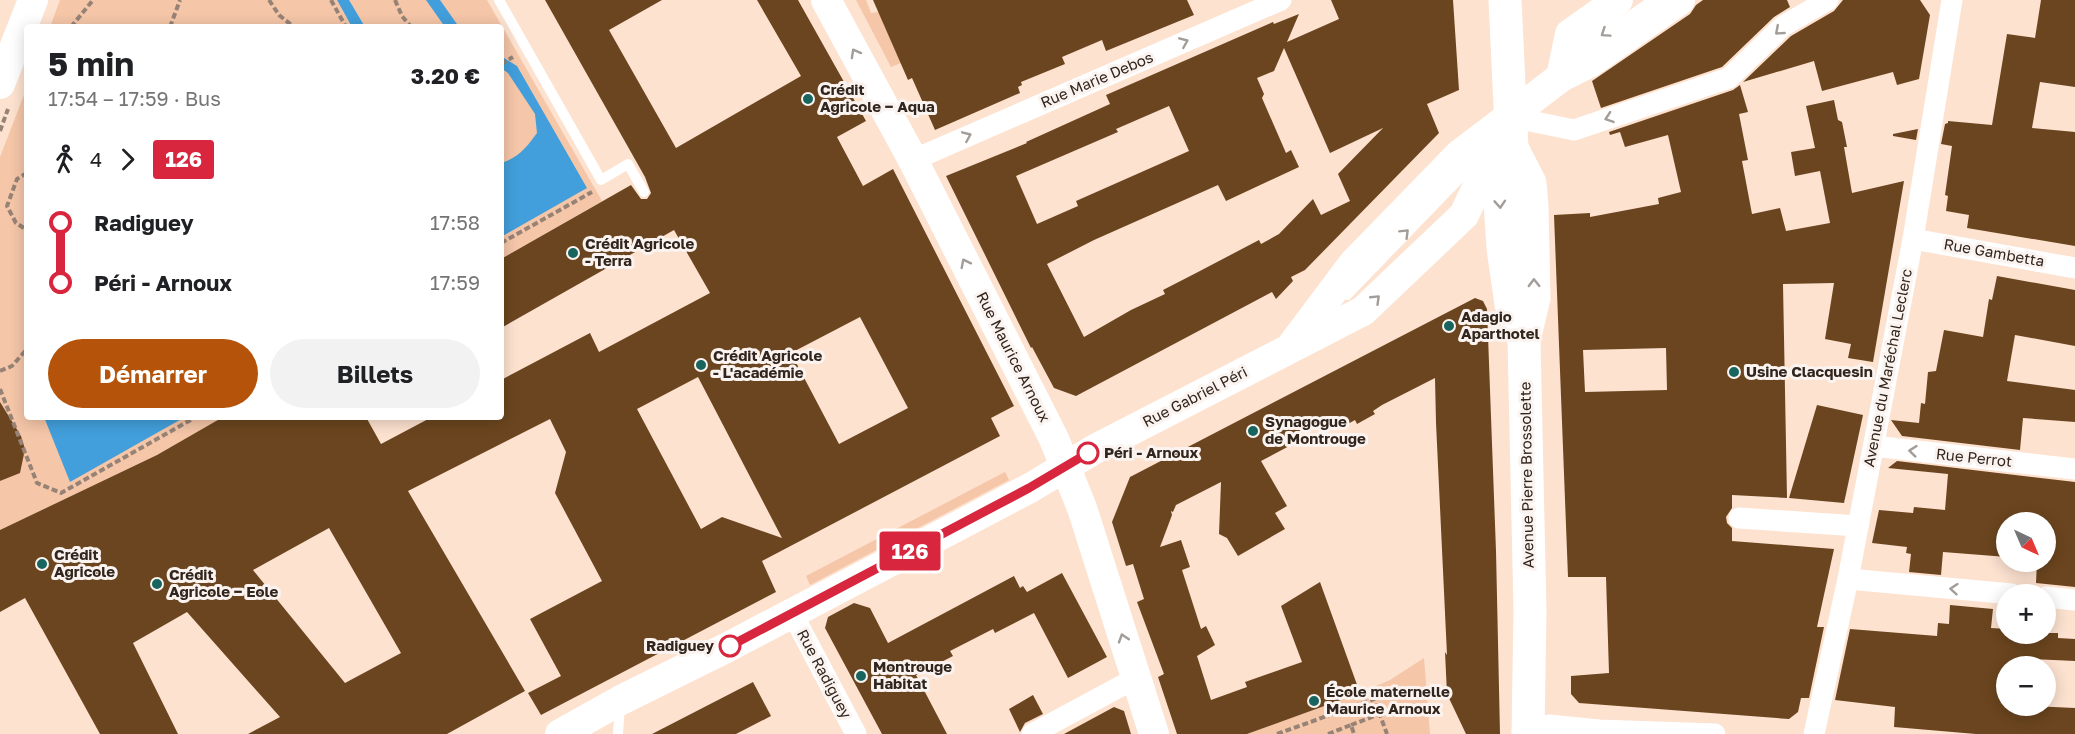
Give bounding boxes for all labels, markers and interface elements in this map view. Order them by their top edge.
one-way arrow [1775,24,1786,35]
one-way arrow [1600,26,1611,37]
one-way arrow [1178,37,1189,49]
text: 5 min [48,44,134,83]
street label: Rue Marie Debos [1038,47,1156,111]
one-way arrow [851,49,862,59]
text: 3.20 € [411,62,480,89]
place label: Crédit Agricole − Aqua [820,80,935,115]
text: 17:54 – 17:59 · Bus [48,86,221,110]
marker: Crédit Agricole − Aqua [801,92,815,106]
one-way arrow [1604,111,1615,124]
one-way arrow [960,131,971,143]
icon: walk [48,143,81,176]
icon: forward [111,143,144,176]
text: 126 [165,146,202,172]
text: 4 [90,147,102,171]
one-way arrow [1494,200,1507,209]
text: Radiguey [94,209,194,236]
text: 17:58 [430,210,480,234]
one-way arrow [1398,230,1409,241]
place label: Crédit Agricole - Terra [585,234,694,269]
street label: Rue Gambetta [1942,234,2046,270]
marker: Crédit Agricole - Terra [566,246,580,260]
one-way arrow [961,258,973,269]
street label: Avenue du Maréchal Leclerc [1859,267,1915,468]
text: Péri - Arnoux [94,269,232,296]
text: 17:59 [430,270,480,294]
one-way arrow [1527,278,1540,287]
street label: Rue Maurice Arnoux [973,288,1055,425]
one-way arrow [1370,295,1380,306]
place label: Adagio Aparthotel [1461,307,1540,342]
marker: Adagio Aparthotel [1442,319,1456,333]
button: Démarrer [48,339,258,408]
button: Billets [270,339,480,408]
place label: Crédit Agricole - L'académie [713,346,822,381]
marker: Crédit Agricole - L'académie [694,358,708,372]
street label: Rue Gabriel Péri [1139,362,1250,430]
place label: Usine Clacquesin [1746,362,1873,380]
marker: Usine Clacquesin [1727,365,1741,379]
street label: Avenue Pierre Brossolette [1515,381,1537,569]
place label: Synagogue de Montrouge [1265,412,1366,447]
marker: Synagogue de Montrouge [1246,424,1260,438]
marker: Péri - Arnoux [1077,442,1099,464]
place label: Péri - Arnoux [1104,443,1198,461]
street label: Rue Perrot [1935,444,2013,470]
one-way arrow [1908,445,1917,458]
north arrow [1996,512,2056,572]
map controls [1996,512,2056,716]
line badge: 126 [876,532,944,570]
text: 126 [892,538,928,564]
place label: Crédit Agricole [54,545,115,580]
marker: Crédit Agricole [35,557,49,571]
place label: Crédit Agricole − Eole [169,565,279,600]
marker: Crédit Agricole − Eole [150,577,164,591]
one-way arrow [1950,583,1959,596]
button: + [1996,584,2056,644]
street label: Rue Radiguey [794,626,856,722]
one-way arrow [1118,633,1131,644]
marker: Radiguey [719,635,741,657]
place label: Radiguey [646,636,714,654]
button: − [1996,656,2056,716]
place label: Montrouge Habitat [873,657,952,692]
marker: Montrouge Habitat [854,669,868,683]
place label: École maternelle Maurice Arnoux [1326,682,1450,717]
marker: École maternelle Maurice Arnoux [1307,694,1321,708]

